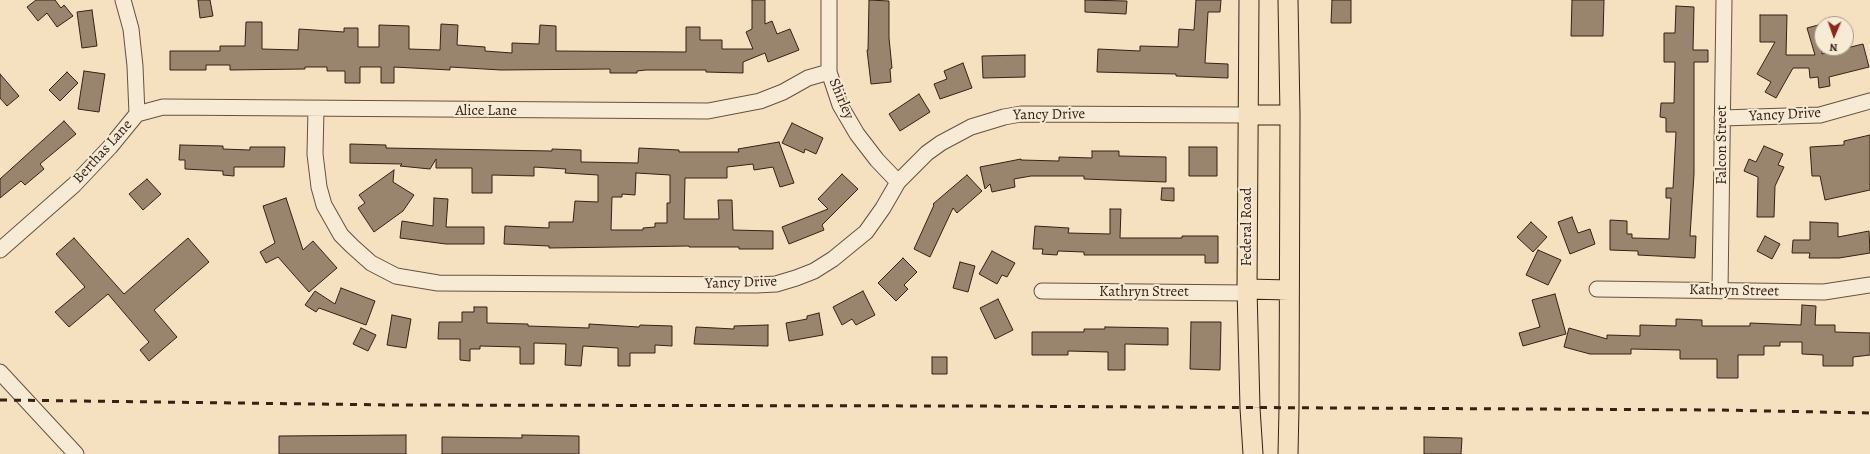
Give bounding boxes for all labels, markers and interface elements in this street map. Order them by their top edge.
north arrow [1814,16,1854,56]
text: N [1829,40,1838,55]
street label: Shirley [824,76,858,122]
street label: Alice Lane [455,102,517,120]
street label: Yancy Drive [1749,104,1821,126]
street label: Yancy Drive [1013,105,1085,125]
street label: Falcon Street [1713,105,1731,185]
street label: Berthas Lane [70,116,136,188]
street label: Federal Road [1238,188,1256,266]
street label: Yancy Drive [705,273,777,293]
street label: Kathryn Street [1689,281,1779,301]
street label: Kathryn Street [1099,283,1189,301]

